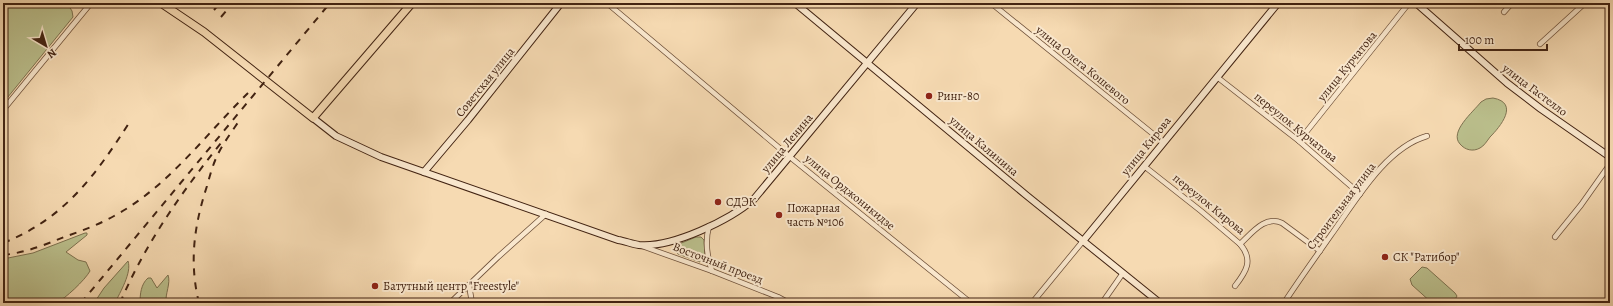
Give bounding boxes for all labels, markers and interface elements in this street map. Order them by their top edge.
street label: улица Олега Кошевого [1032,21,1134,108]
north arrow [26,26,66,66]
scale bar [1459,26,1547,52]
street label: улица Курчатова [1313,27,1381,105]
text: 100 m [1465,32,1494,48]
street label: Советская улица [452,43,518,120]
text: N [44,45,60,62]
street label: улица Гастелло [1498,60,1571,120]
place label: Ринг-80 [937,88,979,104]
street label: переулок Курчатова [1251,88,1341,166]
marker: Ринг-80 [924,91,934,101]
street label: улица Ленина [757,110,817,177]
street label: улица Калинина [945,112,1022,180]
street label: улица Кирова [1117,113,1175,180]
street label: улица Орджоникидзе [801,150,899,234]
street label: Строительная улица [1303,159,1379,253]
street label: переулок Кирова [1170,170,1249,238]
place label: СДЭК [726,194,757,210]
marker: СДЭК [713,197,723,207]
place label: Пожарная часть №106 [787,200,844,230]
marker: Пожарная часть №106 [774,210,784,220]
street label: Восточный проезд [671,238,766,288]
place label: СК "Ратибор" [1393,249,1460,265]
marker: СК "Ратибор" [1380,252,1390,262]
place label: Батутный центр "Freestyle" [383,278,520,294]
marker: Батутный центр "Freestyle" [370,281,380,291]

